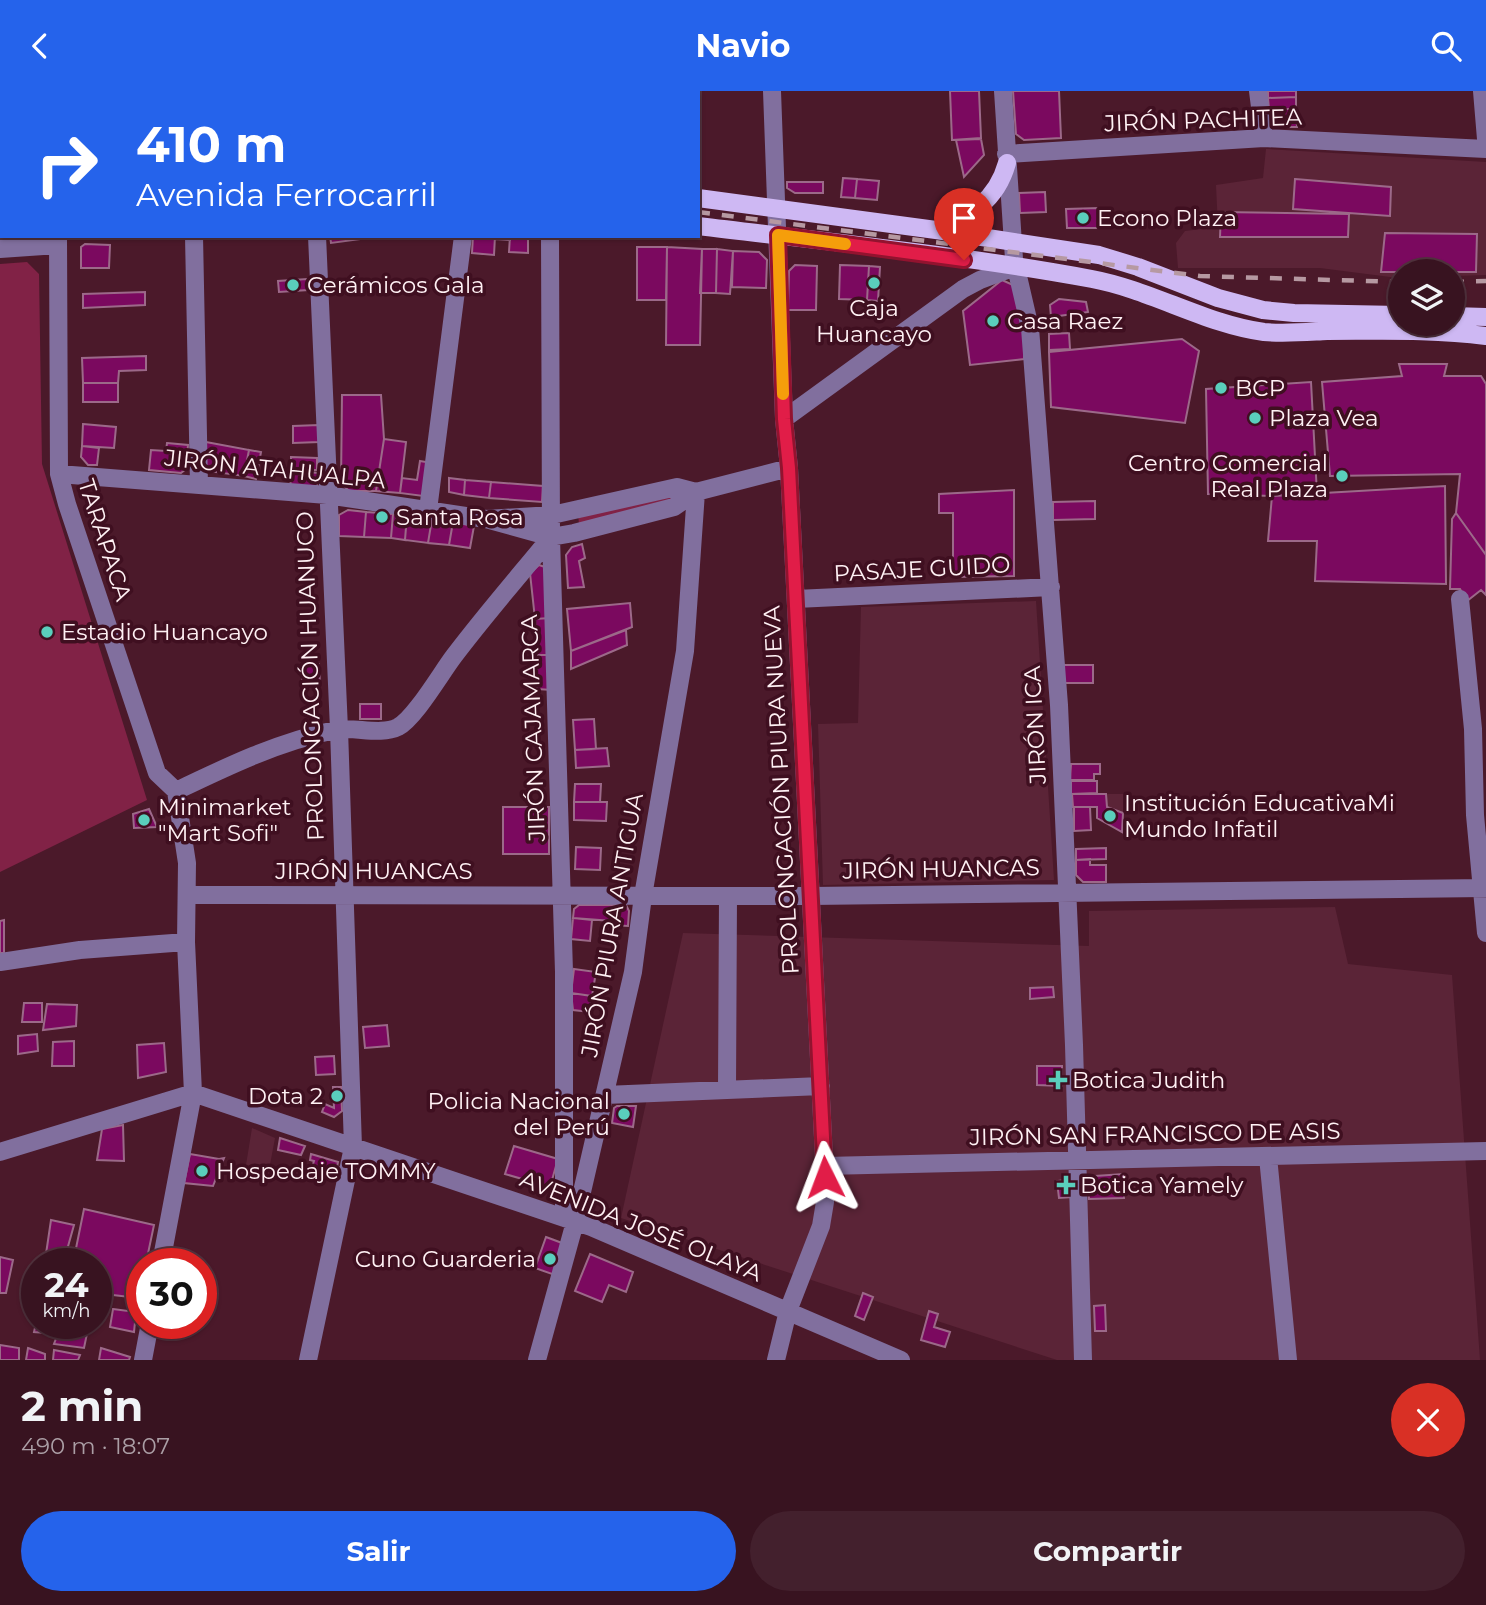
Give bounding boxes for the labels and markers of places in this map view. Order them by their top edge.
pin [934,188,994,260]
place label: Econo Plaza [1097,204,1237,232]
marker: Econo Plaza [1075,210,1091,226]
place label: Cerámicos Gala [307,271,485,299]
marker: Caja Huancayo [866,275,882,291]
marker: Cerámicos Gala [285,277,301,293]
place label: Caja Huancayo [816,294,932,348]
place label: Casa Raez [1007,307,1123,335]
marker: Casa Raez [985,313,1001,329]
place label: BCP [1235,374,1285,402]
marker: BCP [1213,380,1229,396]
place label: Plaza Vea [1269,404,1379,432]
marker: Plaza Vea [1247,410,1263,426]
place label: Centro Comercial Real Plaza [1128,449,1328,503]
marker: Centro Comercial Real Plaza [1334,468,1350,484]
place label: Santa Rosa [396,503,524,531]
marker: Santa Rosa [374,509,390,525]
place label: Estadio Huancayo [61,618,268,646]
marker: Estadio Huancayo [39,624,55,640]
place label: Institución EducativaMi Mundo Infatil [1124,789,1395,843]
place label: Minimarket "Mart Sofi" [158,793,291,847]
marker: Institución EducativaMi Mundo Infatil [1102,808,1118,824]
marker: Minimarket "Mart Sofi" [136,812,152,828]
place label: Botica Judith [1072,1066,1225,1094]
marker: Botica Judith [1050,1072,1066,1088]
place label: Dota 2 [248,1082,323,1110]
place label: Policia Nacional del Perú [427,1087,610,1141]
marker: Dota 2 [329,1088,345,1104]
marker: Policia Nacional del Perú [616,1106,632,1122]
place label: Hospedaje TOMMY [216,1157,436,1185]
marker: Hospedaje TOMMY [194,1163,210,1179]
place label: Botica Yamely [1080,1171,1244,1199]
marker: Botica Yamely [1058,1177,1074,1193]
place label: Cuno Guarderia [355,1245,536,1273]
marker: Cuno Guarderia [542,1251,558,1267]

